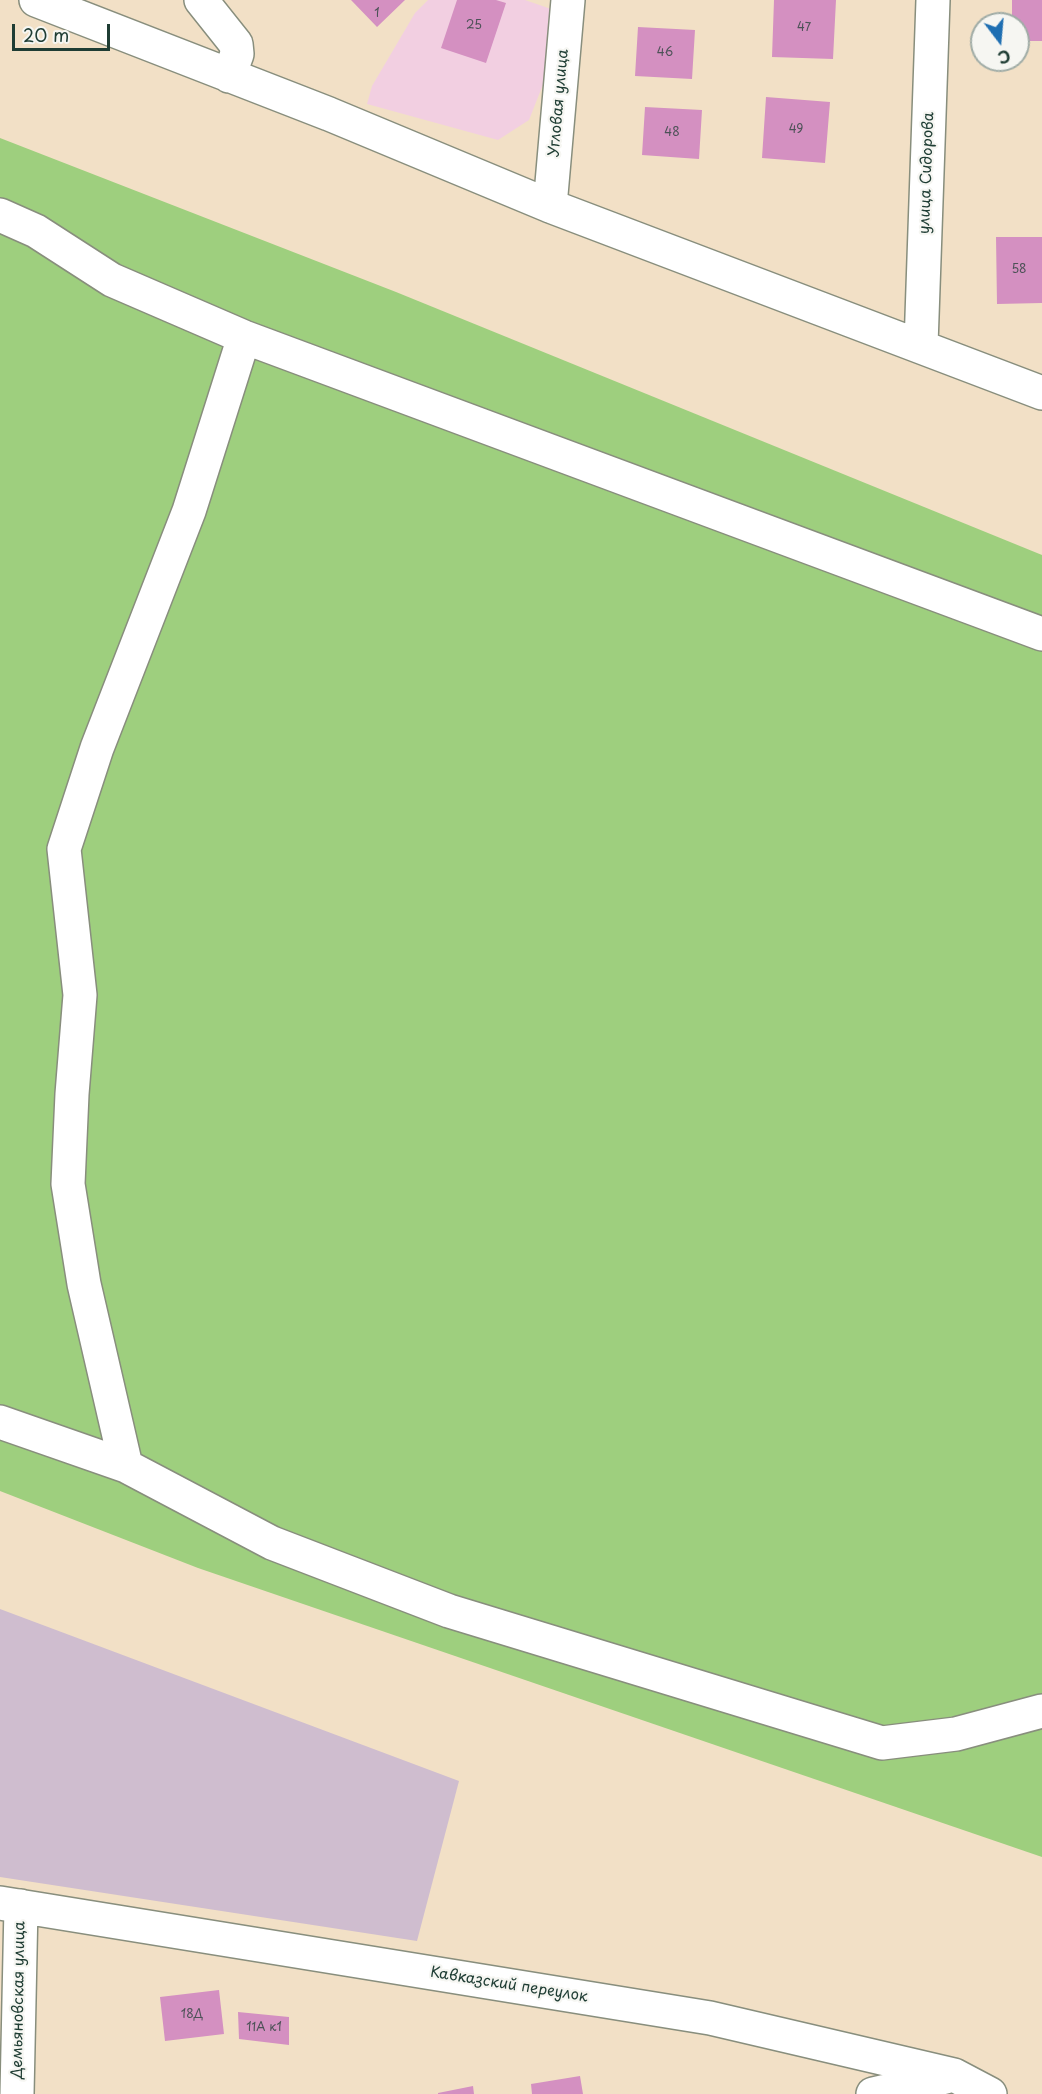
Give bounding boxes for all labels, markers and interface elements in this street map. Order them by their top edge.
house number: 1 [374,7,380,21]
scale bar [15,12,112,50]
north arrow [970,12,1030,72]
house number: 25 [466,19,482,33]
text: 20 m [23,21,69,48]
house number: 47 [797,21,811,35]
text: С [995,44,1014,71]
house number: 46 [657,46,673,60]
street label: Угловая улица [545,48,573,158]
street label: улица Сидорова [916,112,938,234]
house number: 49 [789,123,803,137]
house number: 48 [664,126,680,140]
house number: 58 [1011,263,1027,277]
street label: Демьяновская улица [9,1921,29,2079]
street label: Кавказский переулок [429,1964,589,2006]
house number: 18Д [181,2008,203,2022]
house number: 11А к1 [246,2021,282,2035]

